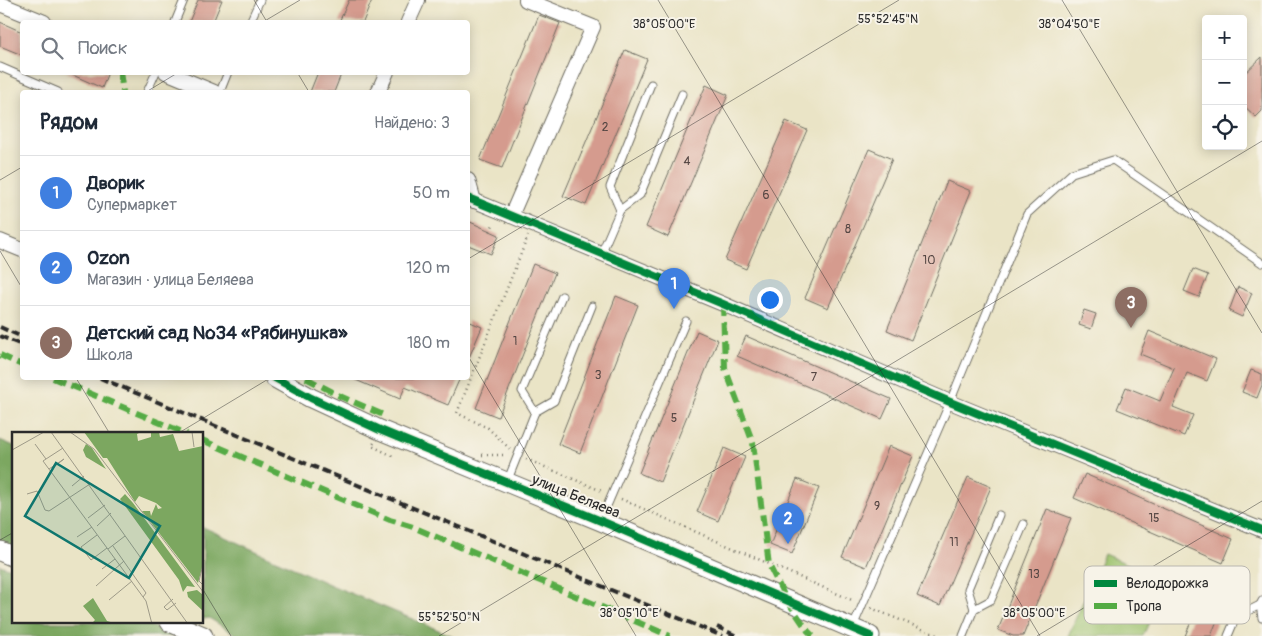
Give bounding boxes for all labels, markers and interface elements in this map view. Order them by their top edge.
text: 55°52'45"N [858,12,918,27]
map controls [1202,15,1247,150]
button: + [1202,15,1247,60]
text: 38°05'00"E [633,17,695,32]
text: 38°04'50"E [1038,17,1100,32]
search box [20,20,470,75]
icon: search [38,34,66,62]
text: Поиск [78,36,128,60]
button: − [1202,60,1247,105]
button: locate [1202,105,1247,150]
text: Рядом [40,109,98,136]
text: Найдено: 3 [374,113,450,133]
house number: 2 [602,120,609,135]
house number: 4 [684,154,691,169]
text: Дворик [87,171,145,195]
text: 1 [53,183,59,203]
text: 50 m [413,183,450,203]
house number: 6 [763,188,770,203]
text: Супермаркет [87,195,177,215]
house number: 8 [845,222,851,237]
text: Ozon [87,246,130,270]
house number: 10 [923,253,935,268]
text: 2 [52,258,60,278]
text: 120 m [406,258,450,278]
pin: 1 [658,268,690,309]
text: Магазин · улица Беляева [87,270,254,290]
your location [757,287,783,313]
pin: 3 [1115,287,1147,328]
text: Детский сад №34 «Рябинушка» [87,321,348,345]
text: 3 [52,333,60,353]
text: 180 m [407,333,450,353]
house number: 1 [513,334,517,349]
text: Школа [87,345,133,365]
house number: 3 [595,368,602,383]
house number: 7 [811,370,818,385]
house number: 5 [671,411,677,426]
inset map [12,432,204,624]
street label: улица Беляева [528,470,623,523]
house number: 9 [874,499,880,514]
pin: 2 [772,503,804,544]
house number: 15 [1148,511,1160,526]
house number: 11 [949,535,959,550]
legend [1084,566,1250,624]
house number: 13 [1028,567,1040,582]
text: Велодорожка [1126,575,1208,592]
text: Тропа [1126,598,1162,615]
text: 38°05'10"E [599,606,659,621]
text: 38°05'00"E [1003,606,1065,621]
text: 55°52'50"N [418,610,480,625]

